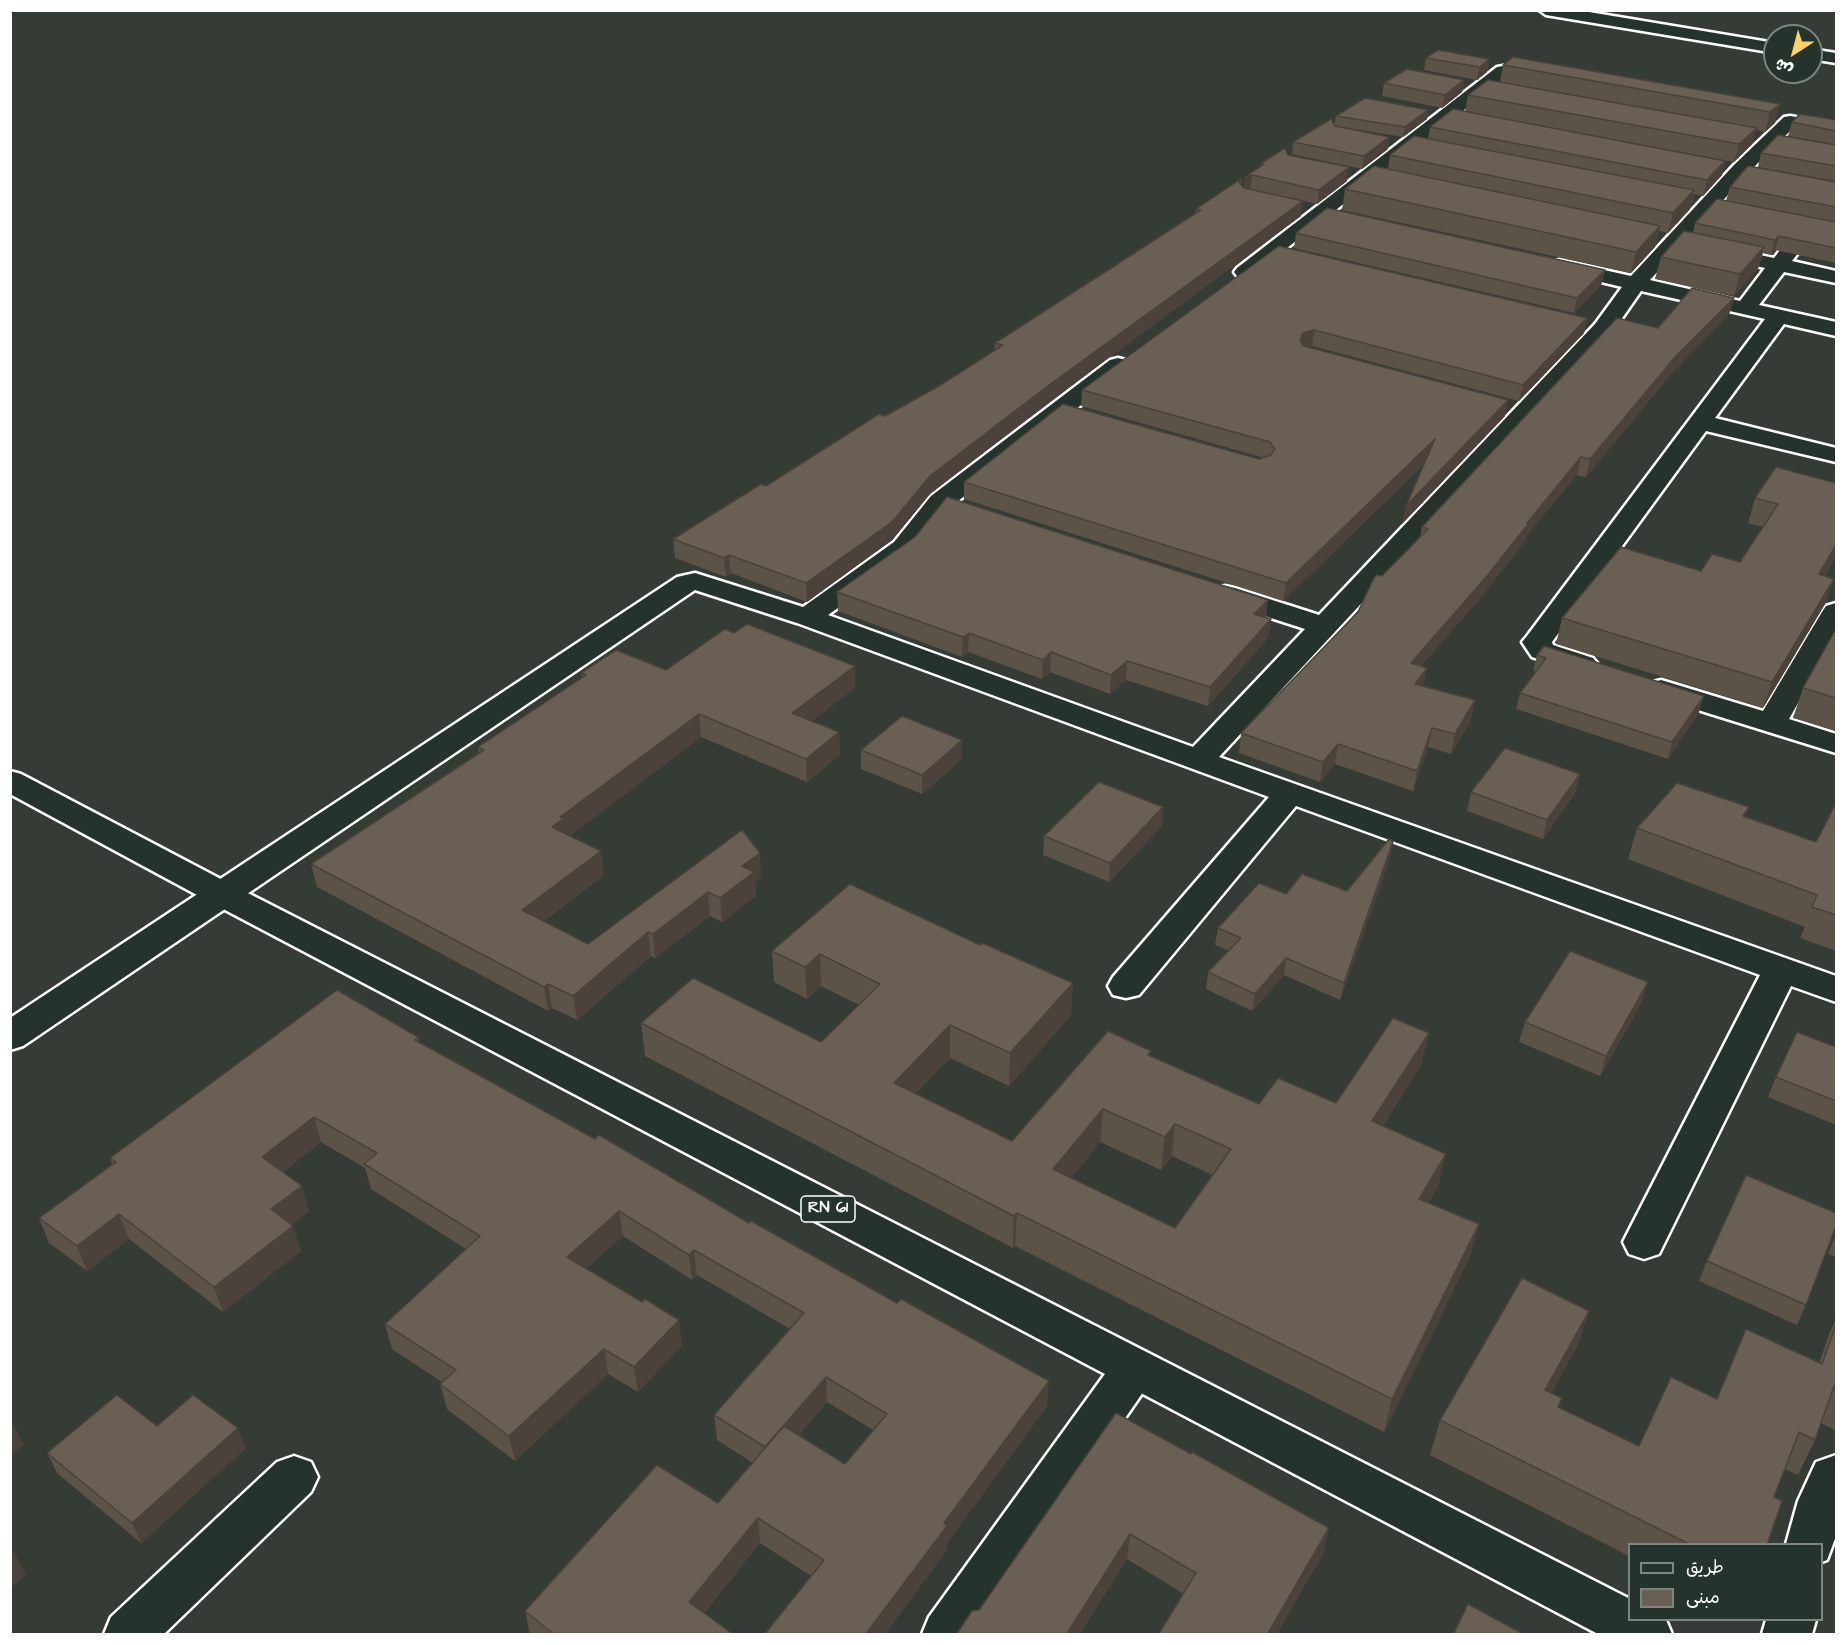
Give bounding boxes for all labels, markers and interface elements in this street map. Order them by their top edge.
north arrow [1763,24,1823,84]
text: ش [1770,53,1797,81]
road number: RN 61 [801,1196,855,1222]
legend [1628,1543,1823,1621]
text: طريق [1686,1555,1724,1580]
text: مبنى [1686,1585,1720,1610]

